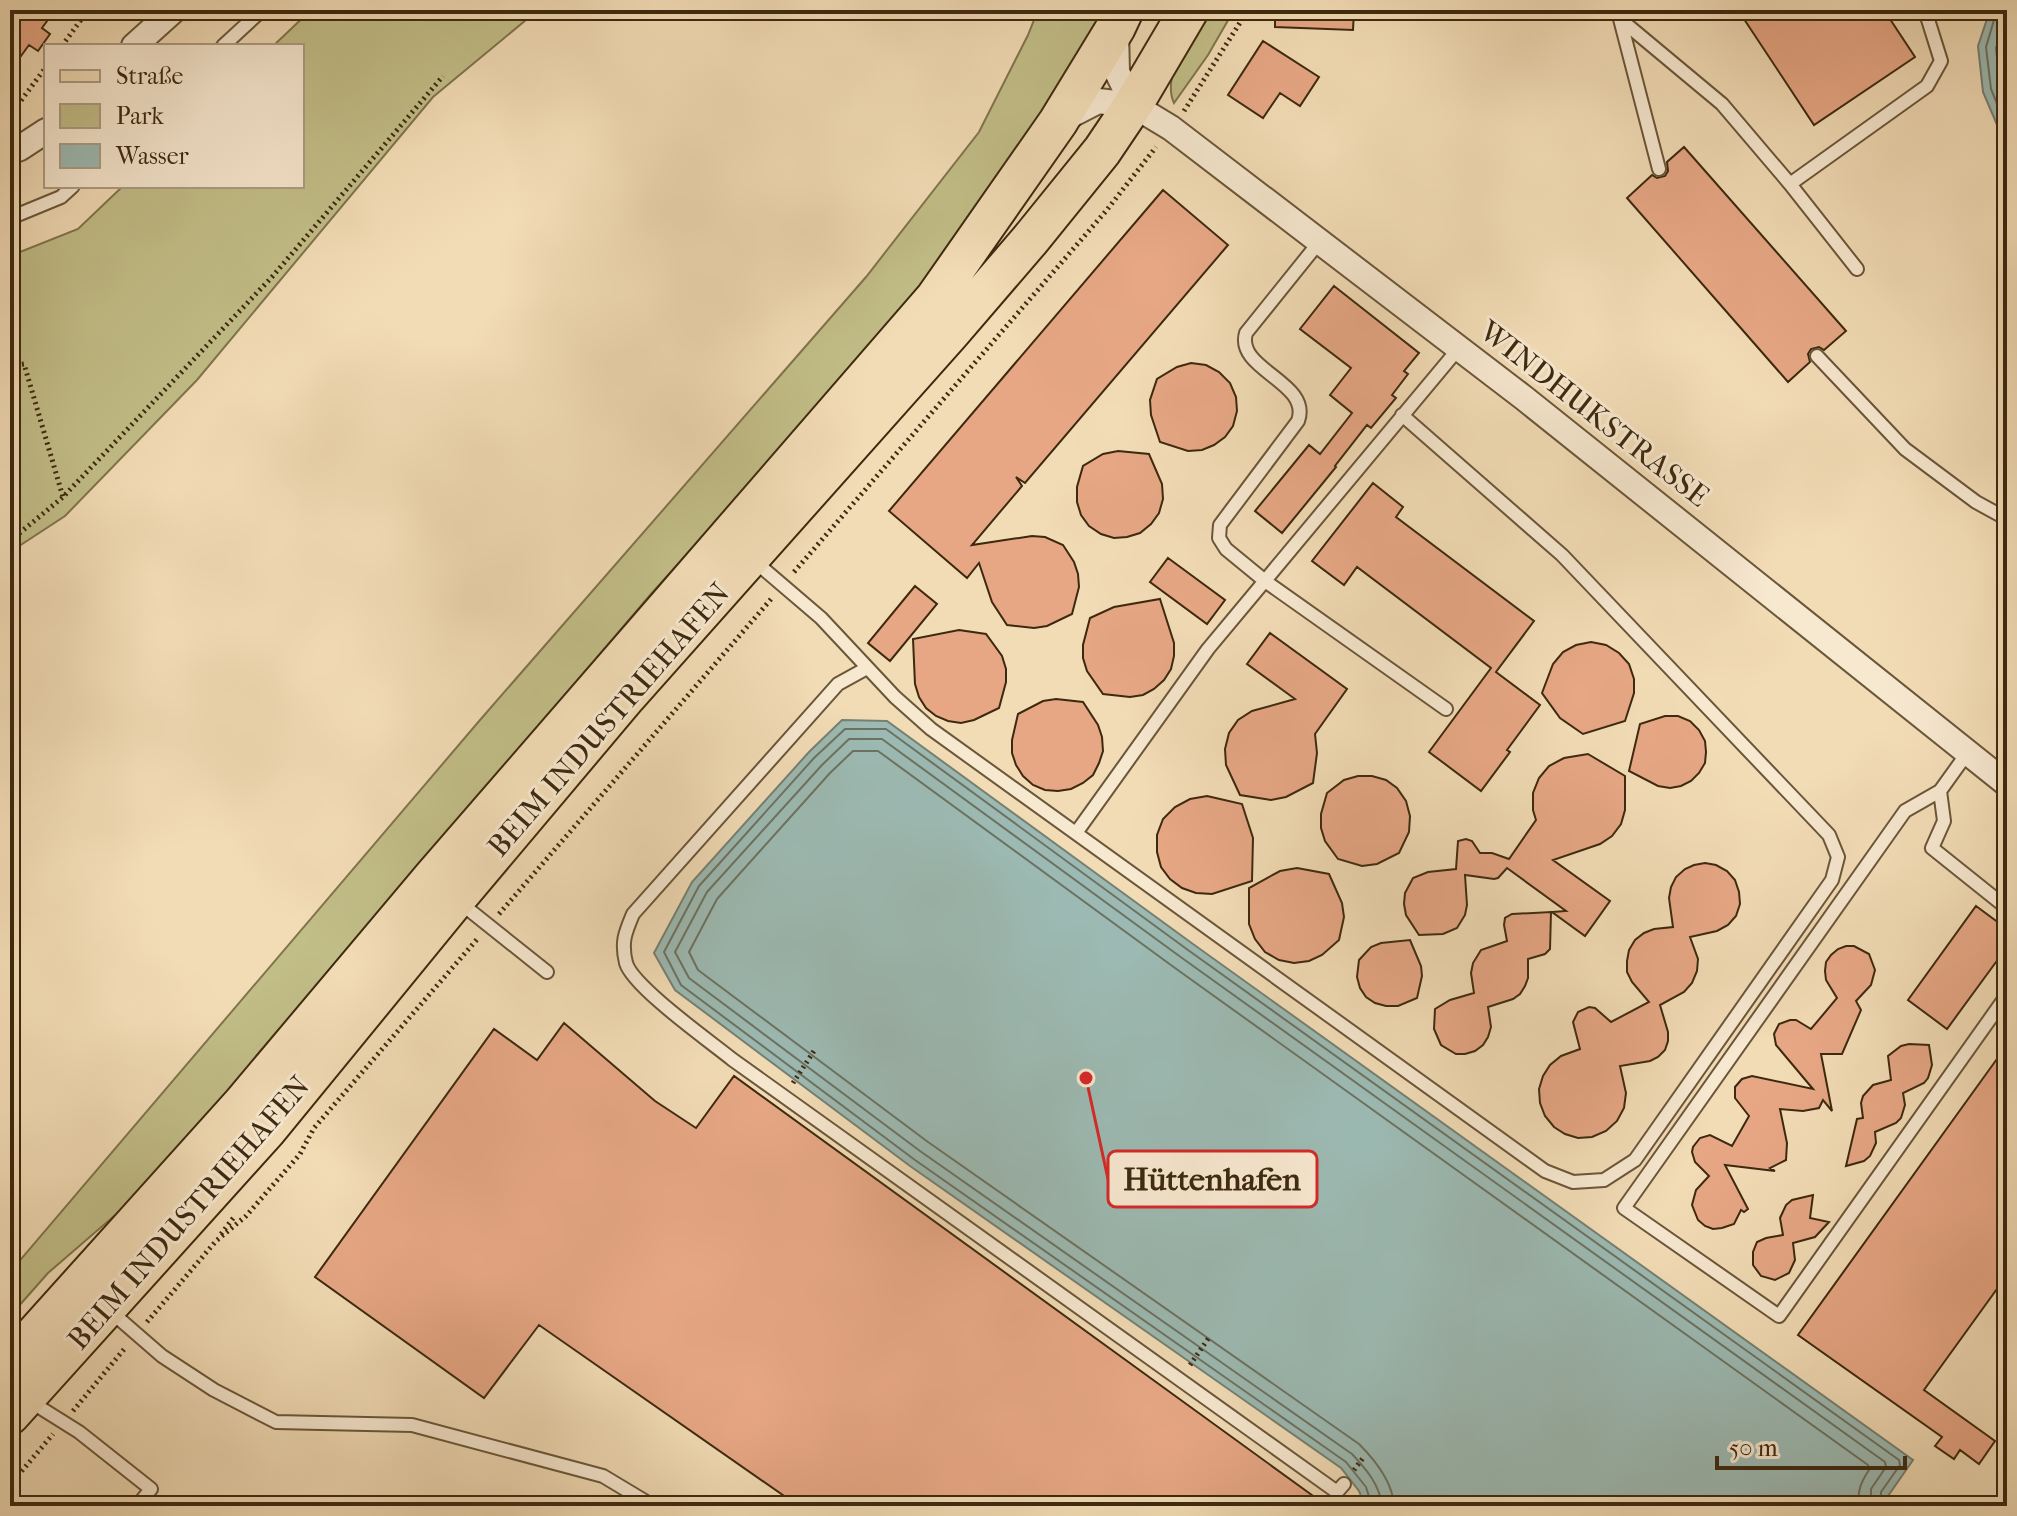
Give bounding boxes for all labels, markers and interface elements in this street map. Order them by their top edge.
legend [44,44,304,188]
text: Straße [116,62,183,90]
text: Park [116,102,164,130]
text: Wasser [115,142,190,170]
street label: WINDHUKSTRASSE [1472,313,1716,514]
street label: BEIM INDUSTRIEHAFEN [481,576,738,864]
street label: BEIM INDUSTRIEHAFEN [61,1069,318,1357]
callout: Hüttenhafen [1108,1151,1317,1207]
text: Hüttenhafen [1123,1161,1301,1198]
scale bar [1717,1420,1905,1470]
text: 50 m [1729,1434,1778,1462]

